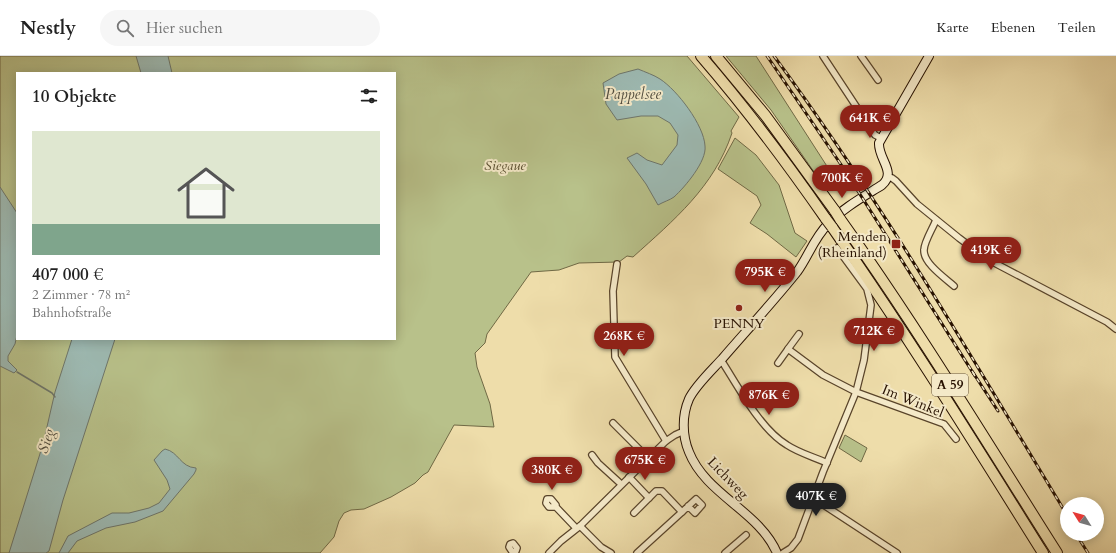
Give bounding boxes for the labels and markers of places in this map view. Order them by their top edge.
pin: 641K € [837,105,903,139]
pin: 700K € [809,165,875,199]
place label: Menden (Rheinland) [817,227,887,262]
pin: 419K € [958,237,1024,271]
marker: Menden (Rheinland) [890,238,902,250]
pin: 795K € [732,259,798,293]
marker: PENNY [734,303,744,313]
place label: PENNY [713,314,765,333]
pin: 712K € [841,318,907,352]
pin: 268K € [591,323,657,357]
pin: 876K € [736,382,802,416]
pin: 675K € [612,447,678,481]
pin: 380K € [519,457,585,491]
pin: 407K € [783,483,849,517]

